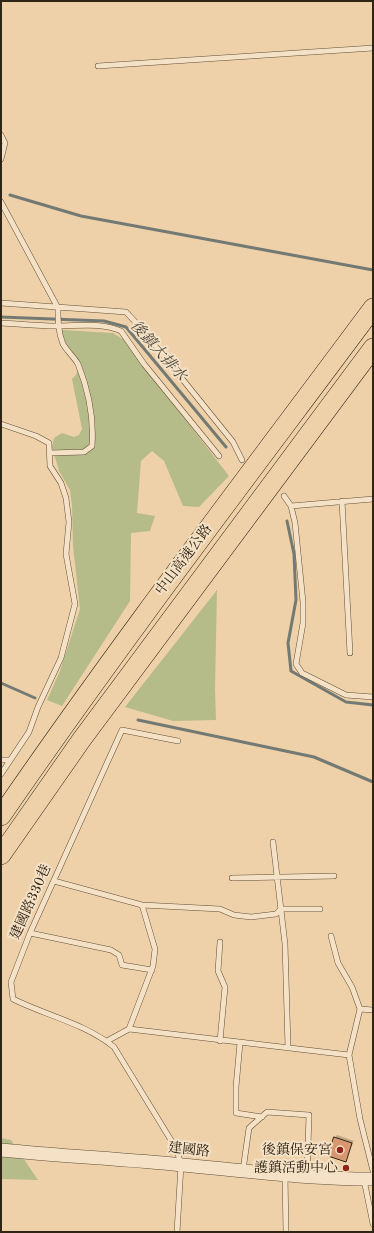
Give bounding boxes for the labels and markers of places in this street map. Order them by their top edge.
place label: 後鎮保安宮 [262,1142,332,1158]
marker: 後鎮保安宮 [335,1145,345,1155]
place label: 護鎮活動中心 [254,1160,338,1176]
marker: 護鎮活動中心 [341,1163,351,1173]

